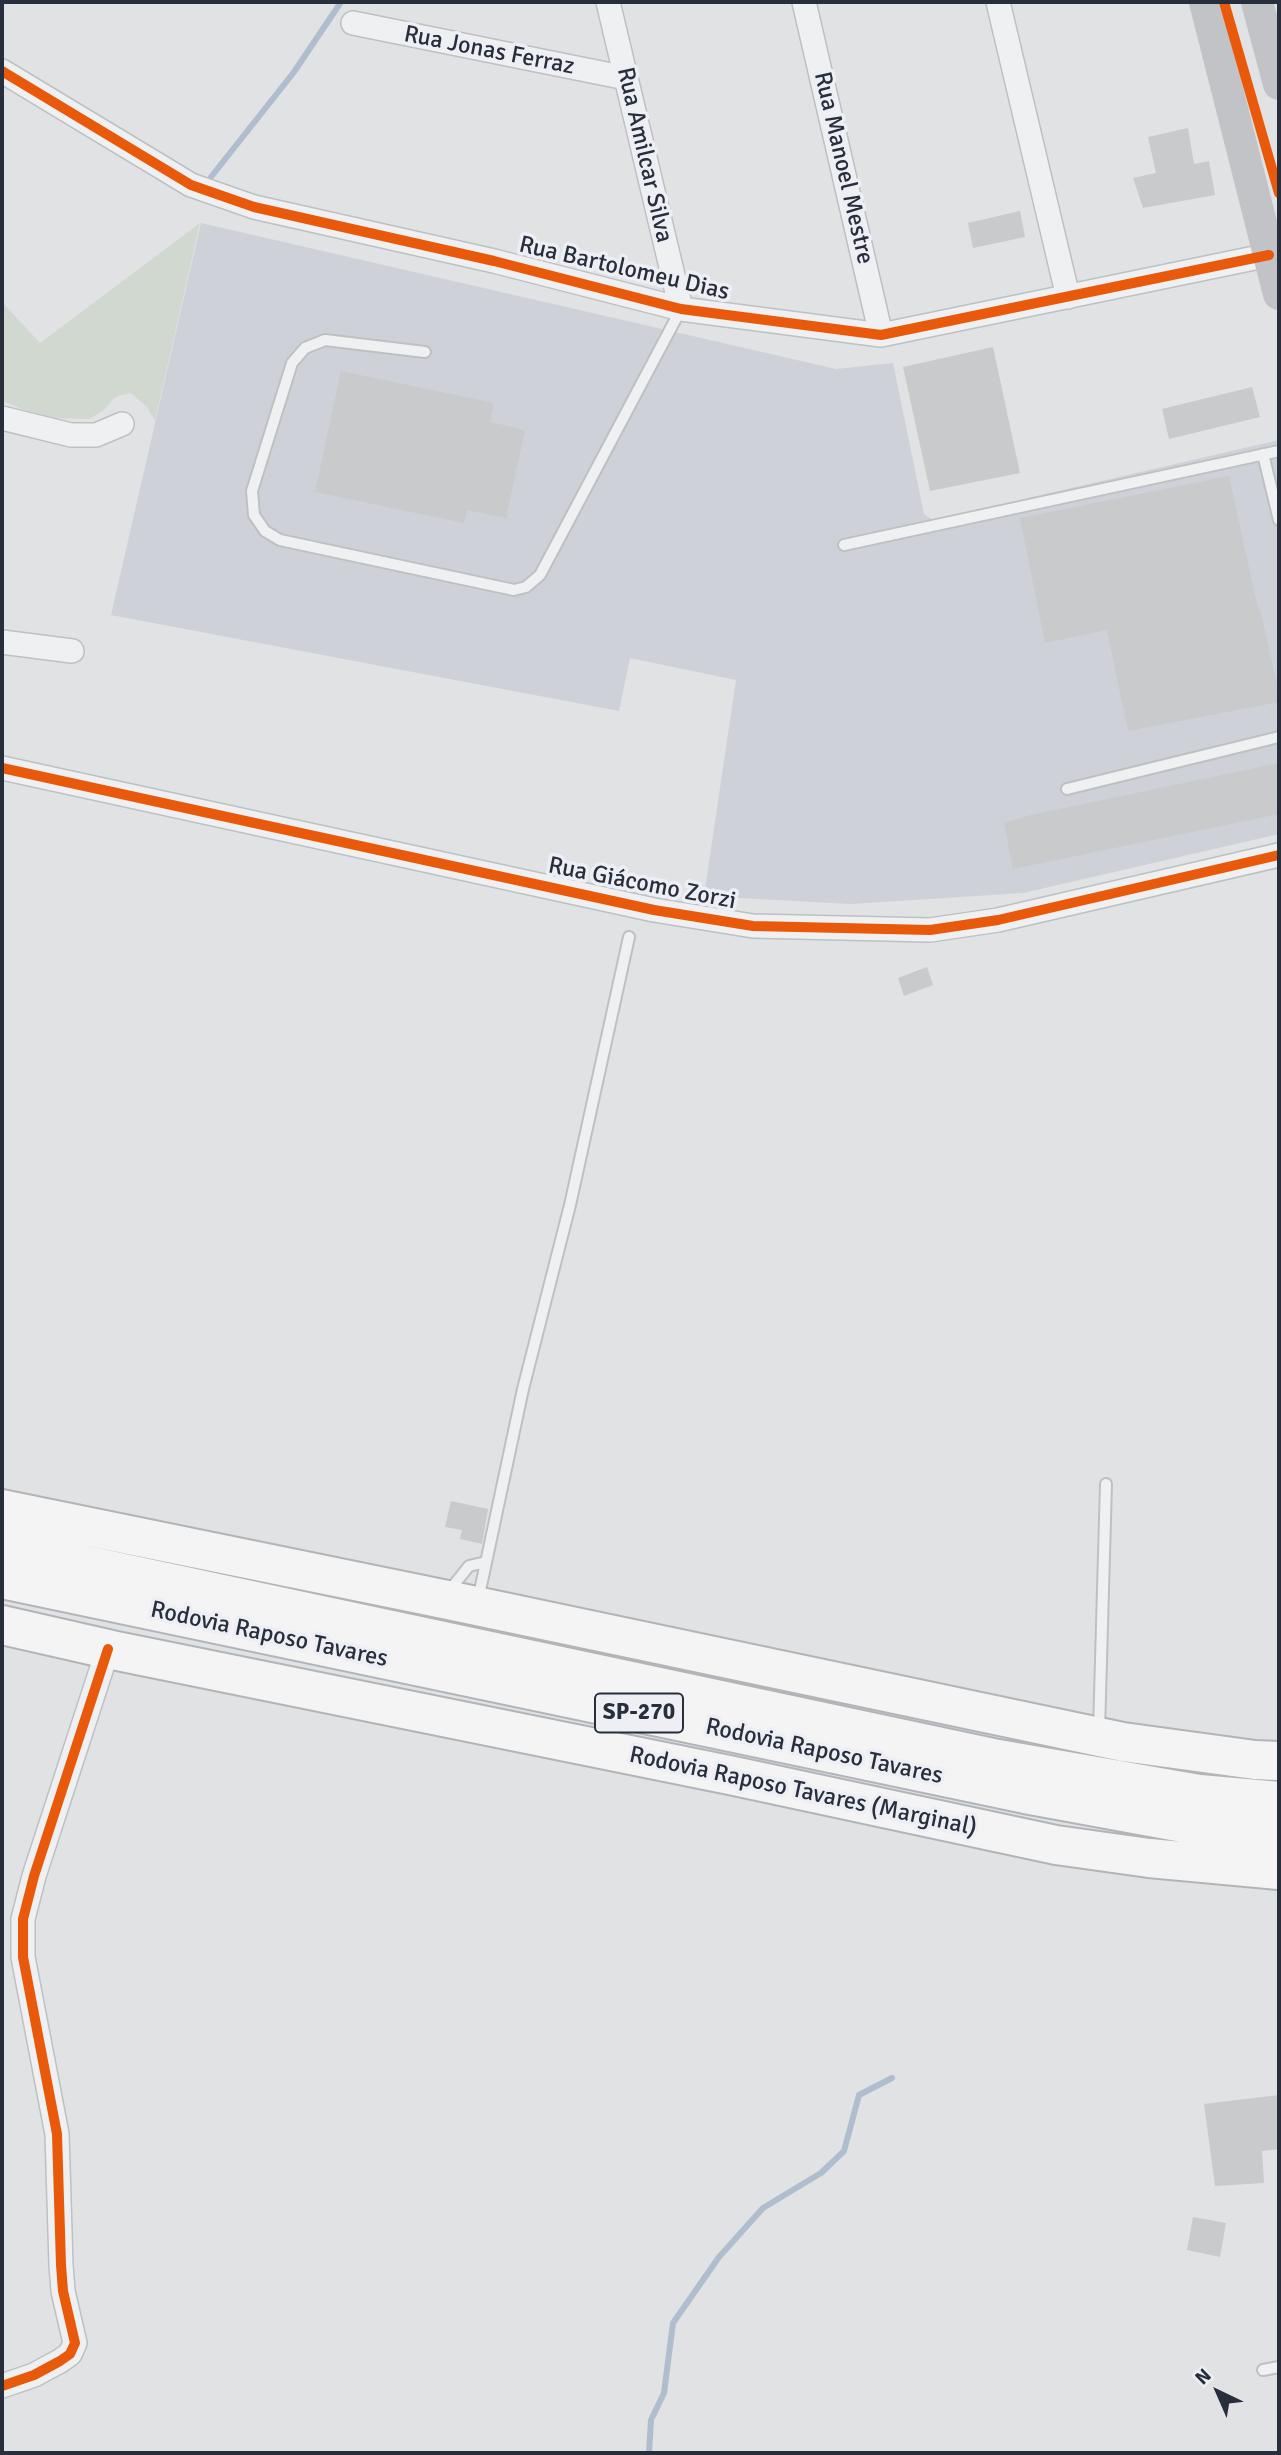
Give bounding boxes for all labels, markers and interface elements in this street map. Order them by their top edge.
street label: Rua Jonas Ferraz [401,20,577,82]
street label: Rua Amilcar Silva [610,65,678,245]
street label: Rua Manoel Mestre [807,69,879,267]
street label: Rua Bartolomeu Dias [516,231,732,307]
street label: Rua Giácomo Zorzi [546,852,738,916]
street label: Rodovia Raposo Tavares [148,1596,390,1674]
road number: SP-270 [595,1694,683,1732]
street label: Rodovia Raposo Tavares [703,1713,945,1791]
street label: Rodovia Raposo Tavares (Marginal) [627,1741,979,1843]
north arrow [1183,2357,1253,2427]
text: N [1190,2364,1217,2390]

